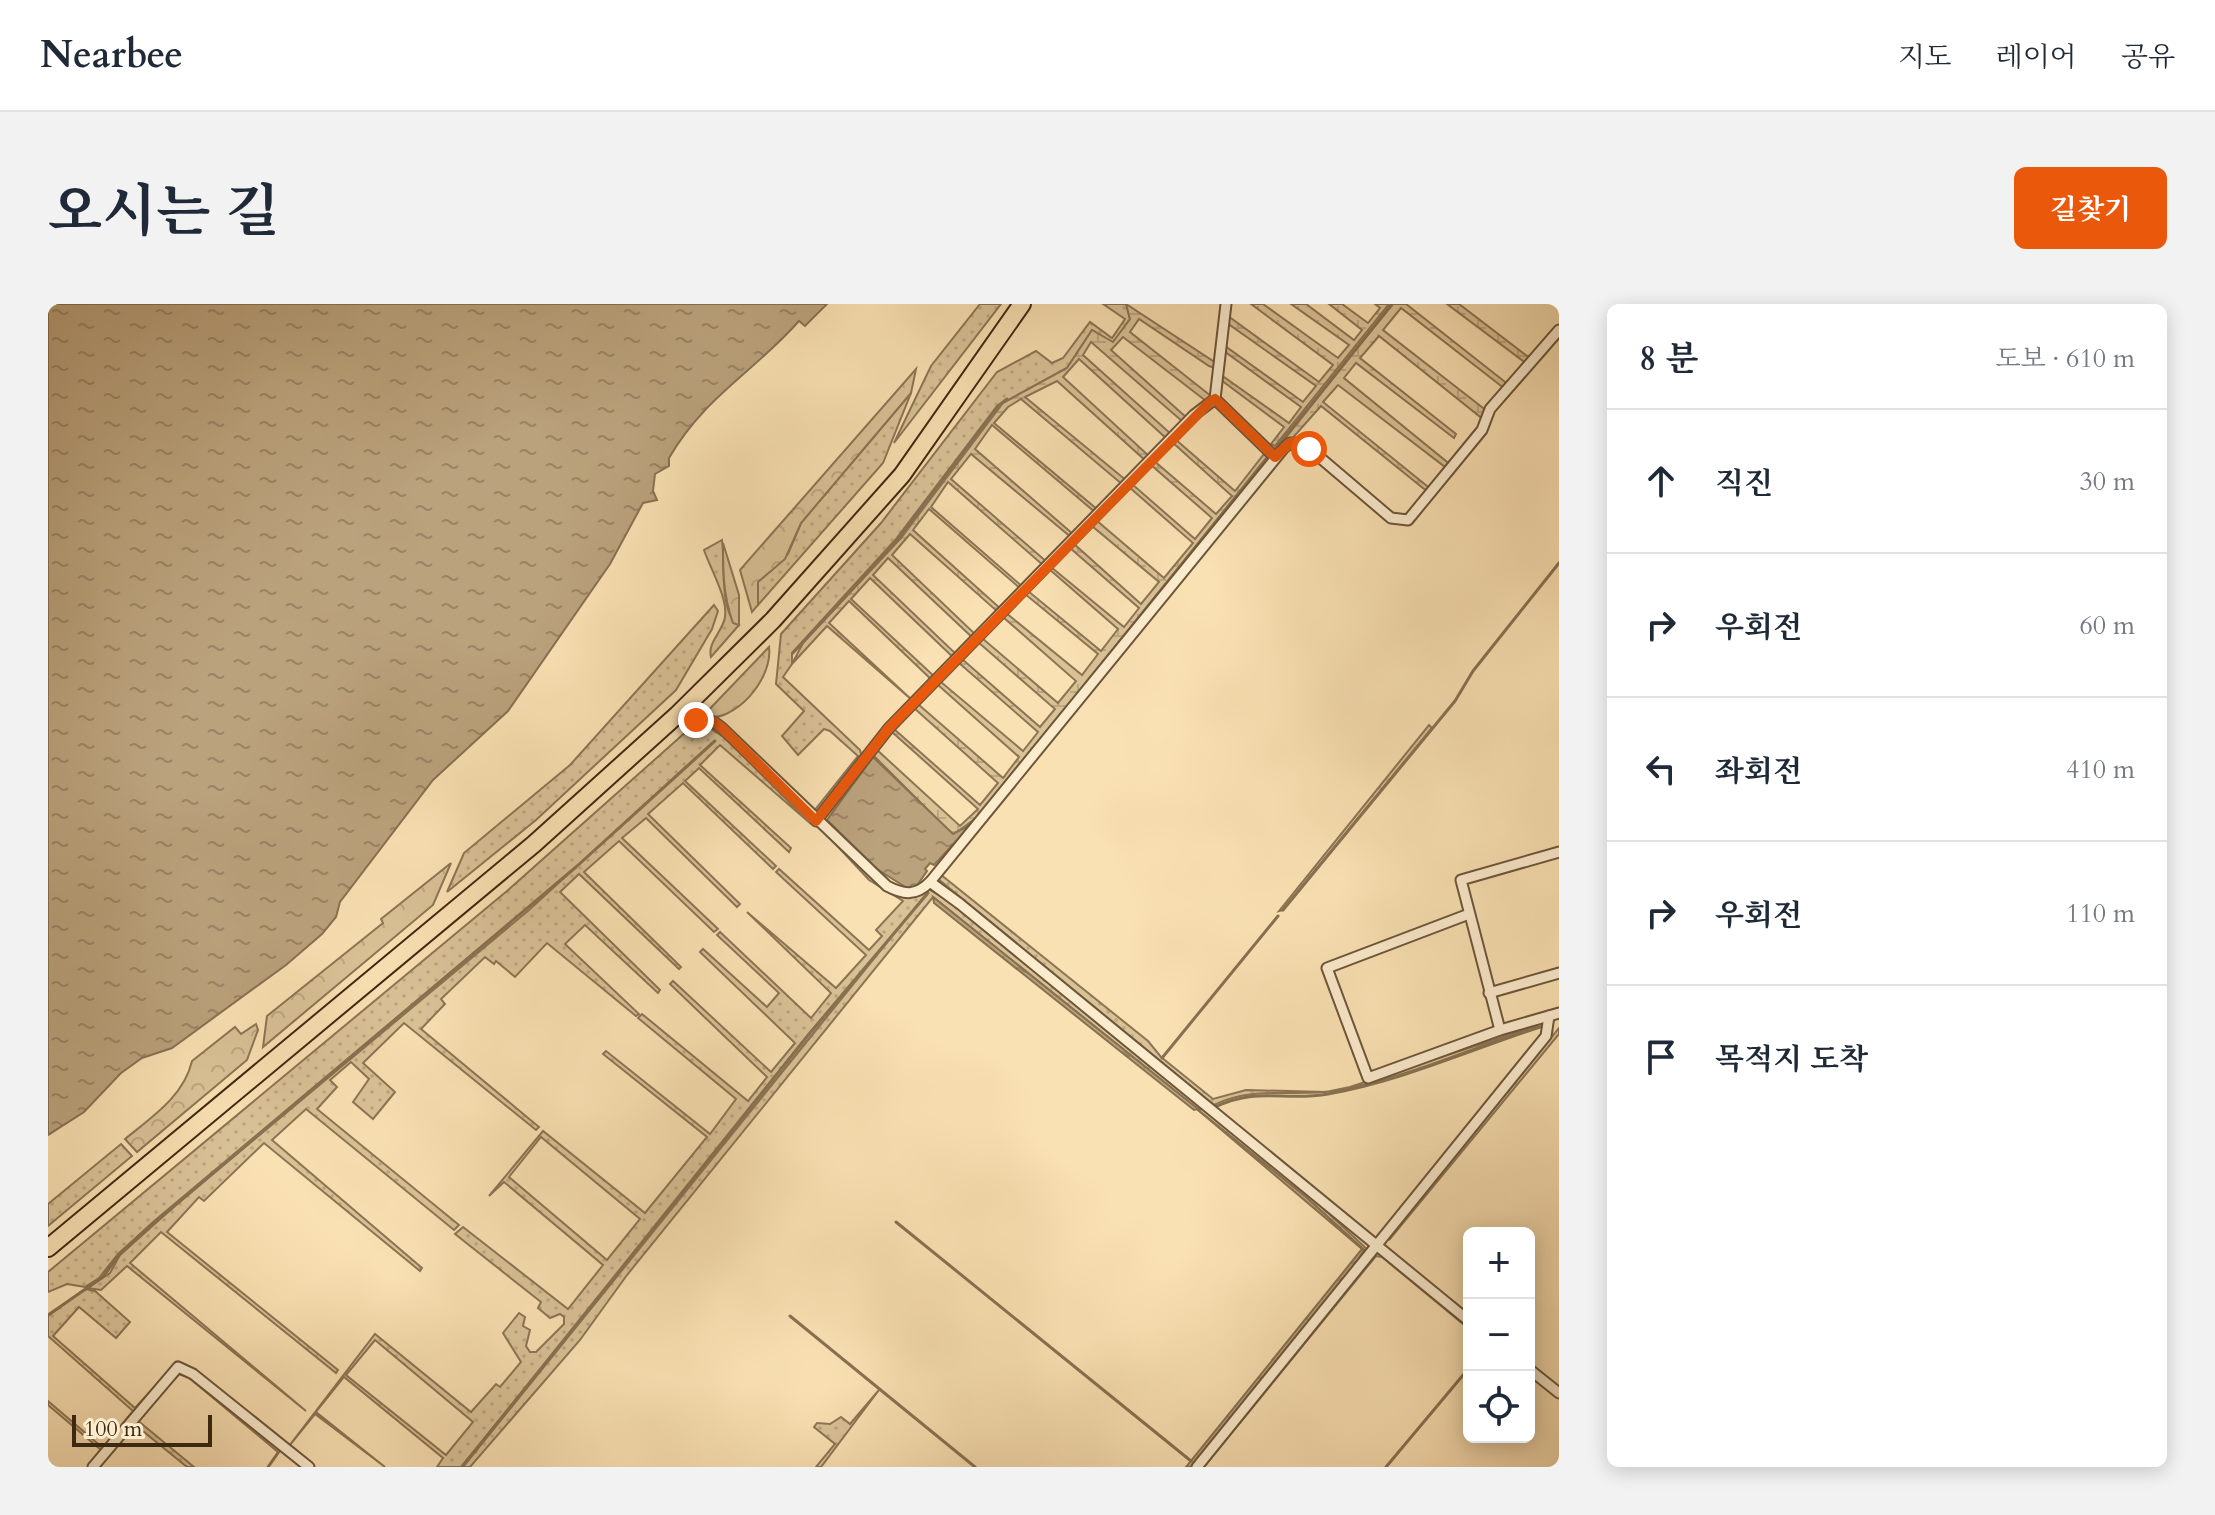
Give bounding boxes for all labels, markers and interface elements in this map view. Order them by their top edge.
text: Nearbee [40,29,183,81]
text: 지도 [1898,38,1952,76]
text: 레이어 [1996,38,2077,76]
text: 공유 [2121,38,2175,76]
button: 길찾기 [2014,167,2167,249]
text: 오시는 길 [48,175,279,250]
text: 8 분 [1639,336,1698,382]
text: 도보 · 610 m [1995,341,2135,376]
route start [1291,431,1327,467]
icon: ahead [1639,459,1683,503]
text: 직진 [1715,463,1773,504]
text: 30 m [2079,464,2135,499]
icon: right [1639,603,1683,647]
text: 우회전 [1715,607,1802,648]
text: 60 m [2079,608,2135,643]
route end [678,702,714,738]
icon: left [1639,747,1683,791]
text: 좌회전 [1715,751,1802,792]
text: 410 m [2066,752,2135,787]
icon: right [1639,891,1683,935]
text: 우회전 [1715,895,1802,936]
text: 110 m [2066,896,2135,931]
icon: arrive [1639,1035,1683,1079]
text: 목적지 도착 [1715,1039,1868,1080]
map controls [1463,1227,1535,1443]
button: + [1463,1227,1535,1299]
button: − [1463,1299,1535,1371]
button: locate [1463,1371,1535,1443]
scale bar [72,1411,212,1447]
text: 100 m [84,1414,142,1444]

